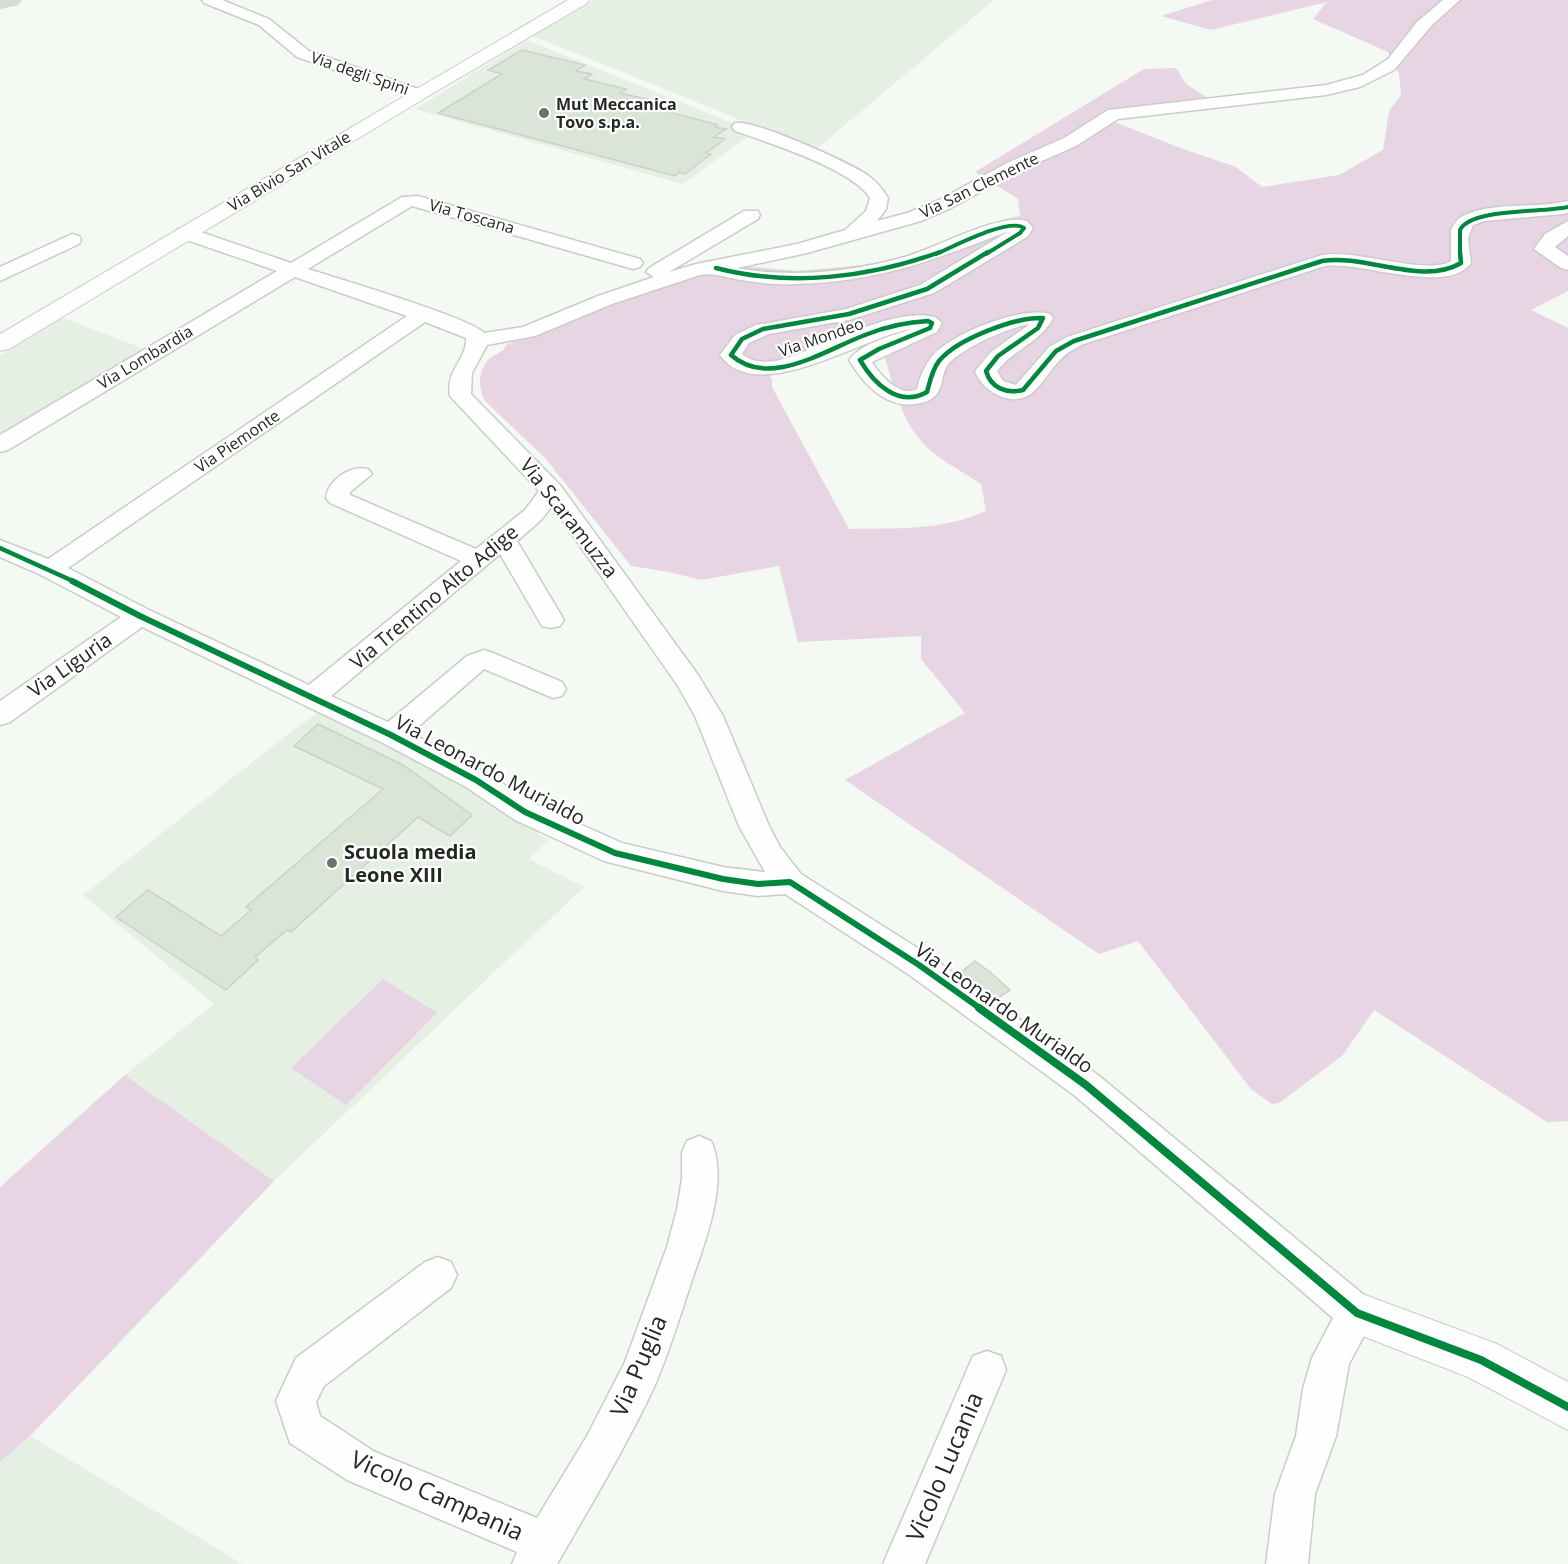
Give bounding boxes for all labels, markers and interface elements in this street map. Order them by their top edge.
street label: Via degli Spini [308,46,412,100]
place label: Mut Meccanica Tovo s.p.a. [556,93,677,133]
marker: Mut Meccanica Tovo s.p.a. [537,106,551,120]
street label: Via Bivio San Vitale [223,126,355,216]
street label: Via San Clemente [916,147,1042,223]
street label: Via Toscana [427,193,517,239]
street label: Via Mondeo [775,312,867,362]
street label: Via Lombardia [93,320,197,394]
street label: Via Piemonte [190,404,284,478]
street label: Via Scaramuzza [514,452,625,583]
street label: Via Trentino Alto Adige [344,518,523,675]
street label: Via Liguria [23,626,117,703]
street label: Via Leonardo Murialdo [390,708,590,831]
place label: Scuola media Leone XIII [344,838,477,888]
marker: Scuola media Leone XIII [325,856,339,870]
street label: Via Leonardo Murialdo [910,936,1099,1079]
street label: Via Puglia [601,1309,674,1421]
street label: Vicolo Lucania [897,1387,990,1546]
street label: Vicolo Campania [346,1442,529,1547]

